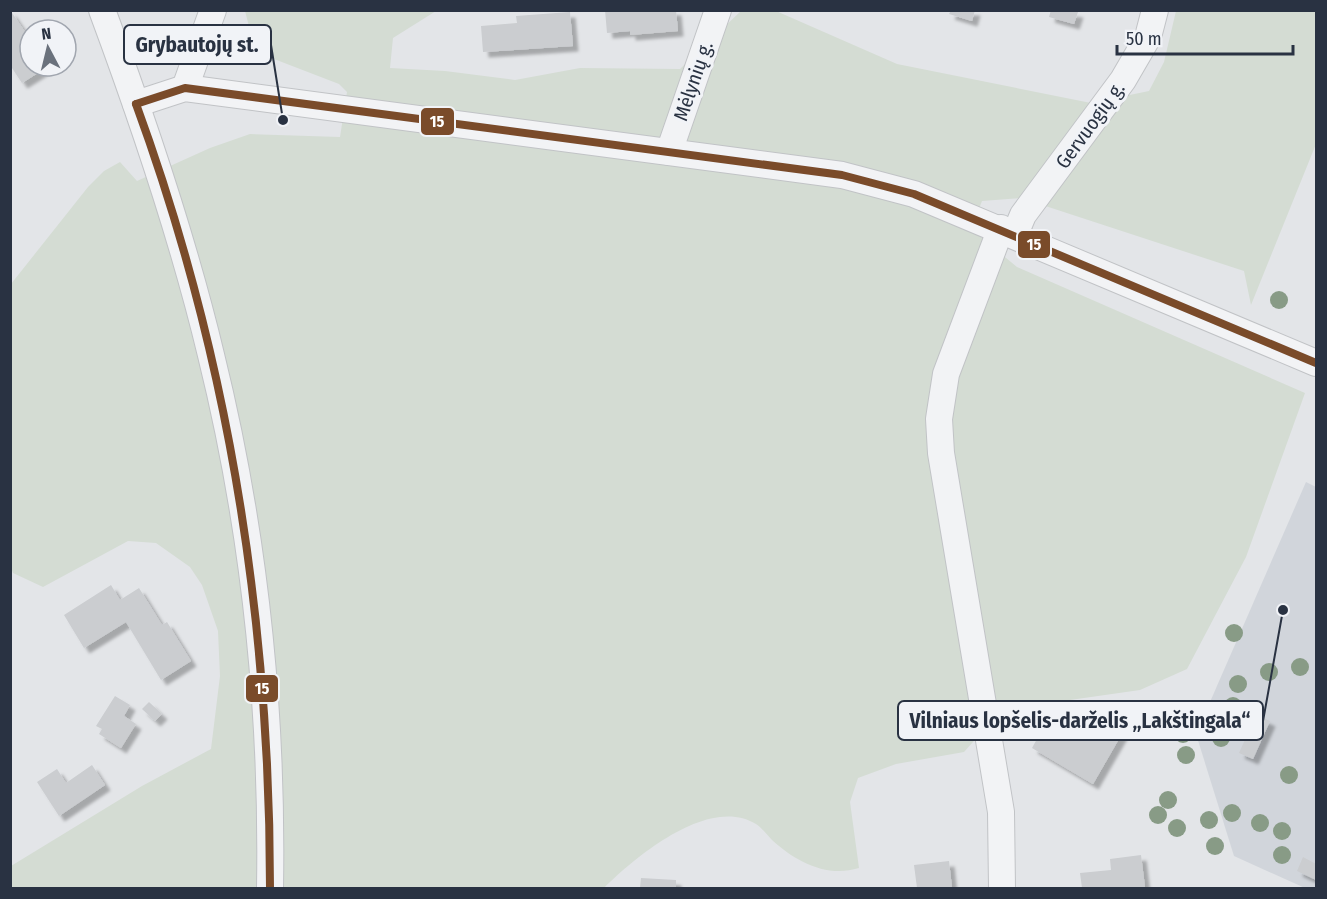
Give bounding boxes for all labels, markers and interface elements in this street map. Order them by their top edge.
north arrow [18,18,78,78]
scale bar [1117,18,1292,56]
text: N [40,24,52,44]
callout: Grybautojų st. [124,25,271,64]
text: 50 m [1126,28,1162,50]
text: Grybautojų st. [135,32,259,58]
street label: Mėlynių g. [668,38,718,124]
street label: Gervuogių g. [1050,77,1130,173]
line badge: 15 [420,107,455,136]
text: 15 [430,112,444,131]
line badge: 15 [1017,230,1051,259]
text: 15 [1027,235,1041,254]
line badge: 15 [245,674,279,703]
text: 15 [255,679,269,698]
callout: Vilniaus lopšelis-darželis „Lakštingala“ [898,701,1263,740]
text: Vilniaus lopšelis-darželis „Lakštingala“ [908,708,1251,734]

